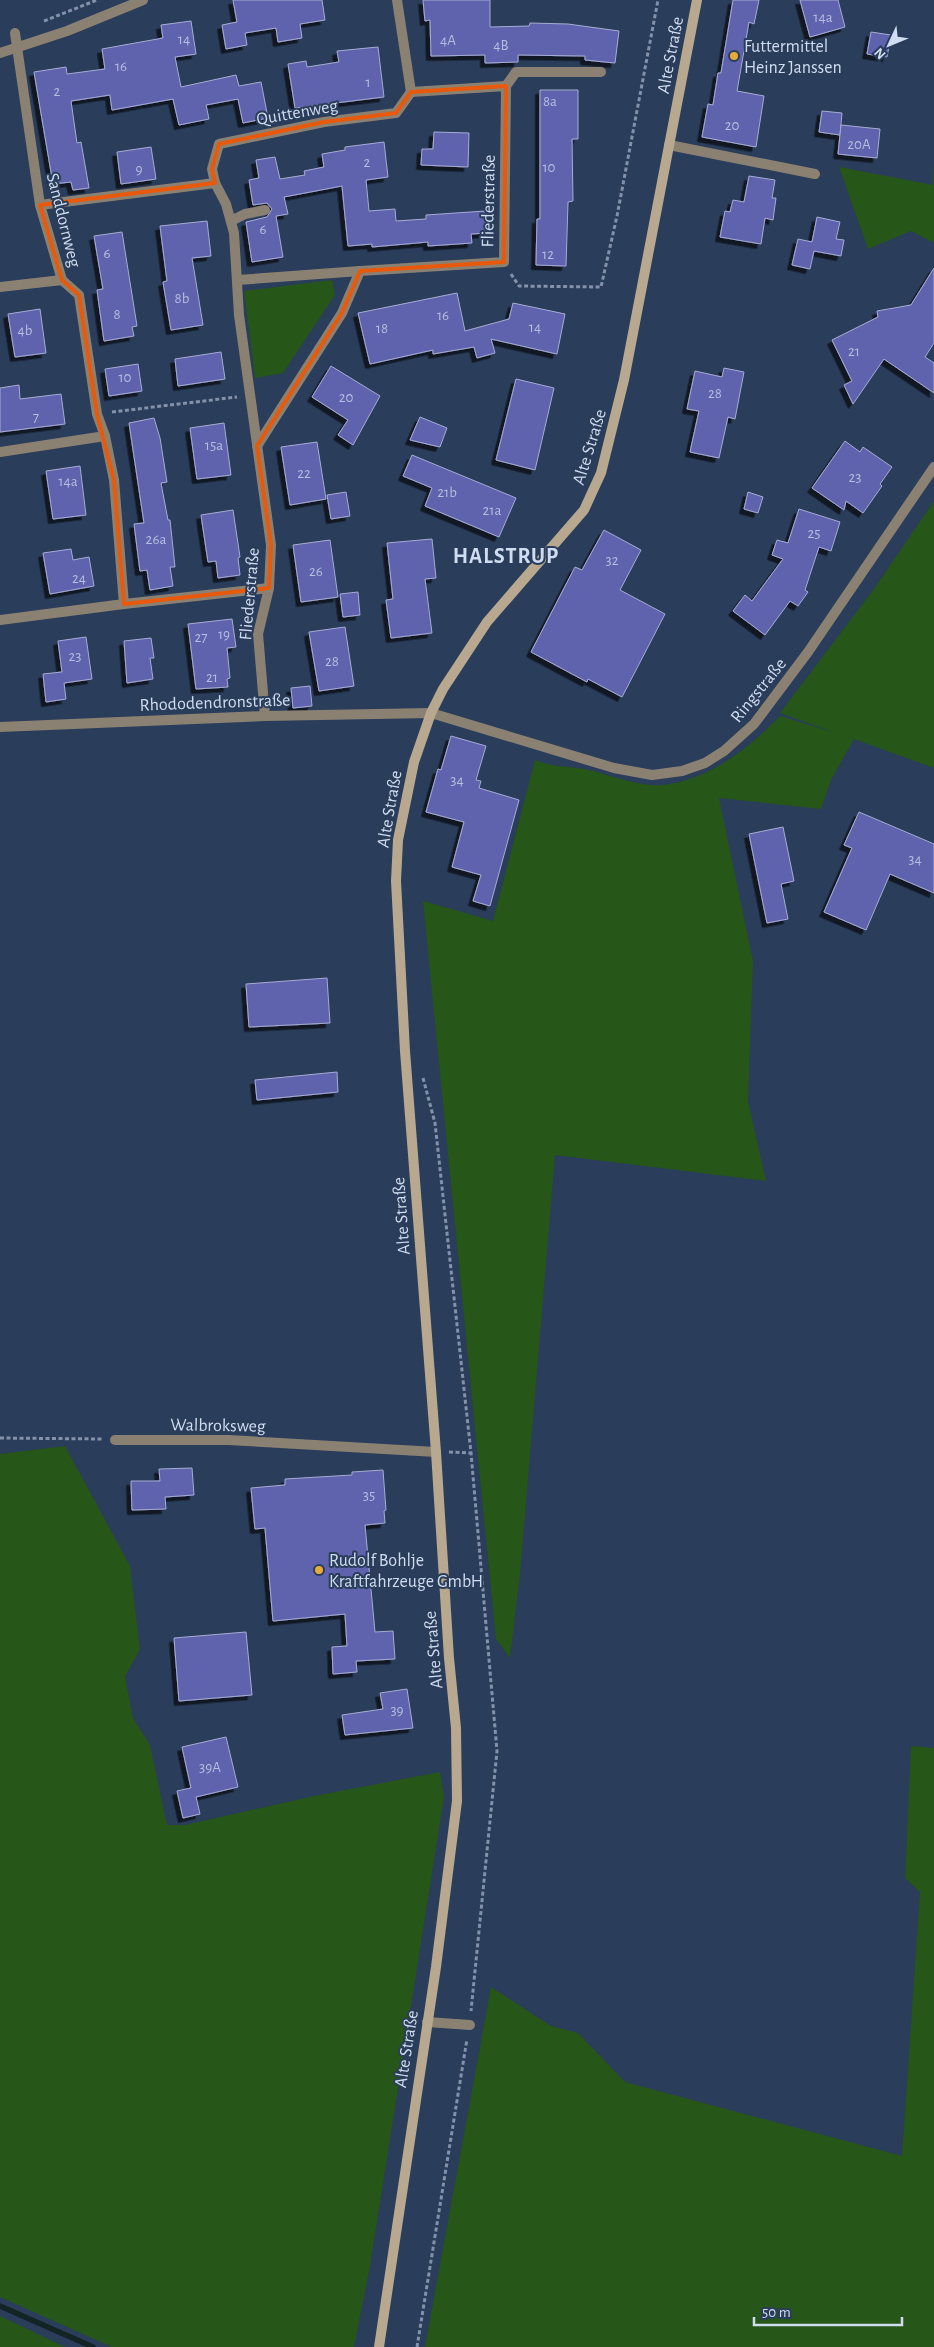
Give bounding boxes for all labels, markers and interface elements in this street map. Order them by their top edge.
house number: 14a [813,10,833,25]
street label: Alte Straße [655,15,687,95]
north arrow [864,20,914,70]
house number: 14 [178,32,190,47]
house number: 4A [440,33,456,48]
house number: 4B [493,38,509,53]
place label: Futtermittel Heinz Janssen [744,38,842,77]
text: N [872,45,889,62]
marker: Futtermittel Heinz Janssen [728,50,740,62]
house number: 16 [115,59,127,74]
house number: 1 [365,75,371,90]
house number: 2 [54,84,61,99]
house number: 8a [543,94,557,109]
street label: Quittenweg [255,97,339,129]
house number: 20 [725,118,739,133]
house number: 20A [847,137,871,152]
street label: Fliederstraße [479,154,499,248]
house number: 2 [364,155,371,170]
house number: 10 [542,160,556,175]
house number: 9 [135,162,143,177]
street label: Sanddornweg [43,171,83,269]
house number: 6 [259,222,267,237]
house number: 6 [103,246,111,261]
house number: 12 [542,247,554,262]
house number: 8b [175,291,190,306]
house number: 8 [113,307,121,322]
house number: 16 [437,308,449,323]
house number: 14 [529,320,541,335]
house number: 18 [376,321,388,336]
house number: 4b [18,323,33,338]
house number: 21 [848,344,860,359]
house number: 10 [118,370,132,385]
house number: 28 [708,386,722,401]
house number: 20 [339,390,353,405]
street label: Alte Straße [570,407,610,487]
house number: 7 [33,410,39,425]
house number: 15a [205,438,223,453]
house number: 22 [297,466,311,481]
house number: 23 [848,470,862,485]
house number: 14a [58,474,78,489]
house number: 21b [437,485,457,500]
house number: 21a [483,503,502,518]
house number: 25 [807,526,821,541]
house number: 26a [146,532,166,547]
district label: HALSTRUP [453,545,559,567]
street label: Fliederstraße [237,547,263,641]
house number: 32 [605,553,619,568]
house number: 26 [309,564,323,579]
house number: 24 [72,571,86,586]
house number: 19 [218,627,230,642]
house number: 27 [194,630,208,645]
house number: 23 [68,649,82,664]
house number: 28 [325,654,339,669]
street label: Ringstraße [728,655,790,726]
house number: 21 [206,670,218,685]
street label: Rhododendronstraße [139,691,291,715]
street label: Alte Straße [374,769,406,849]
house number: 34 [450,773,464,788]
house number: 34 [908,852,922,867]
street label: Alte Straße [390,1176,414,1256]
street label: Walbroksweg [170,1416,266,1436]
house number: 35 [363,1488,375,1503]
place label: Rudolf Bohlje Kraftfahrzeuge GmbH [329,1552,483,1591]
marker: Rudolf Bohlje Kraftfahrzeuge GmbH [313,1564,325,1576]
street label: Alte Straße [422,1610,446,1690]
house number: 39 [390,1703,404,1718]
house number: 39A [199,1760,221,1775]
street label: Alte Straße [392,2009,422,2089]
scale bar [754,2294,902,2326]
text: 50 m [762,2305,791,2320]

